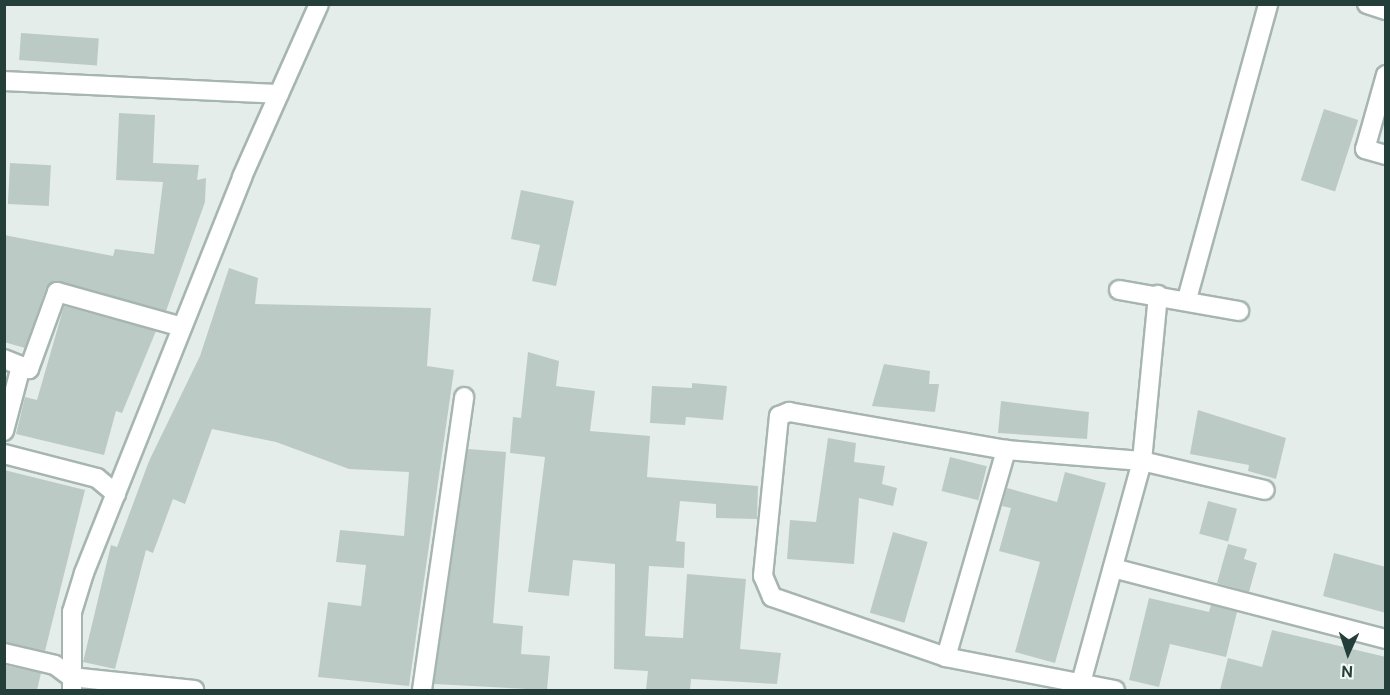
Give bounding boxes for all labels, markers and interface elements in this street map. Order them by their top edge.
north arrow [1318,623,1378,683]
text: N [1341,661,1353,682]

